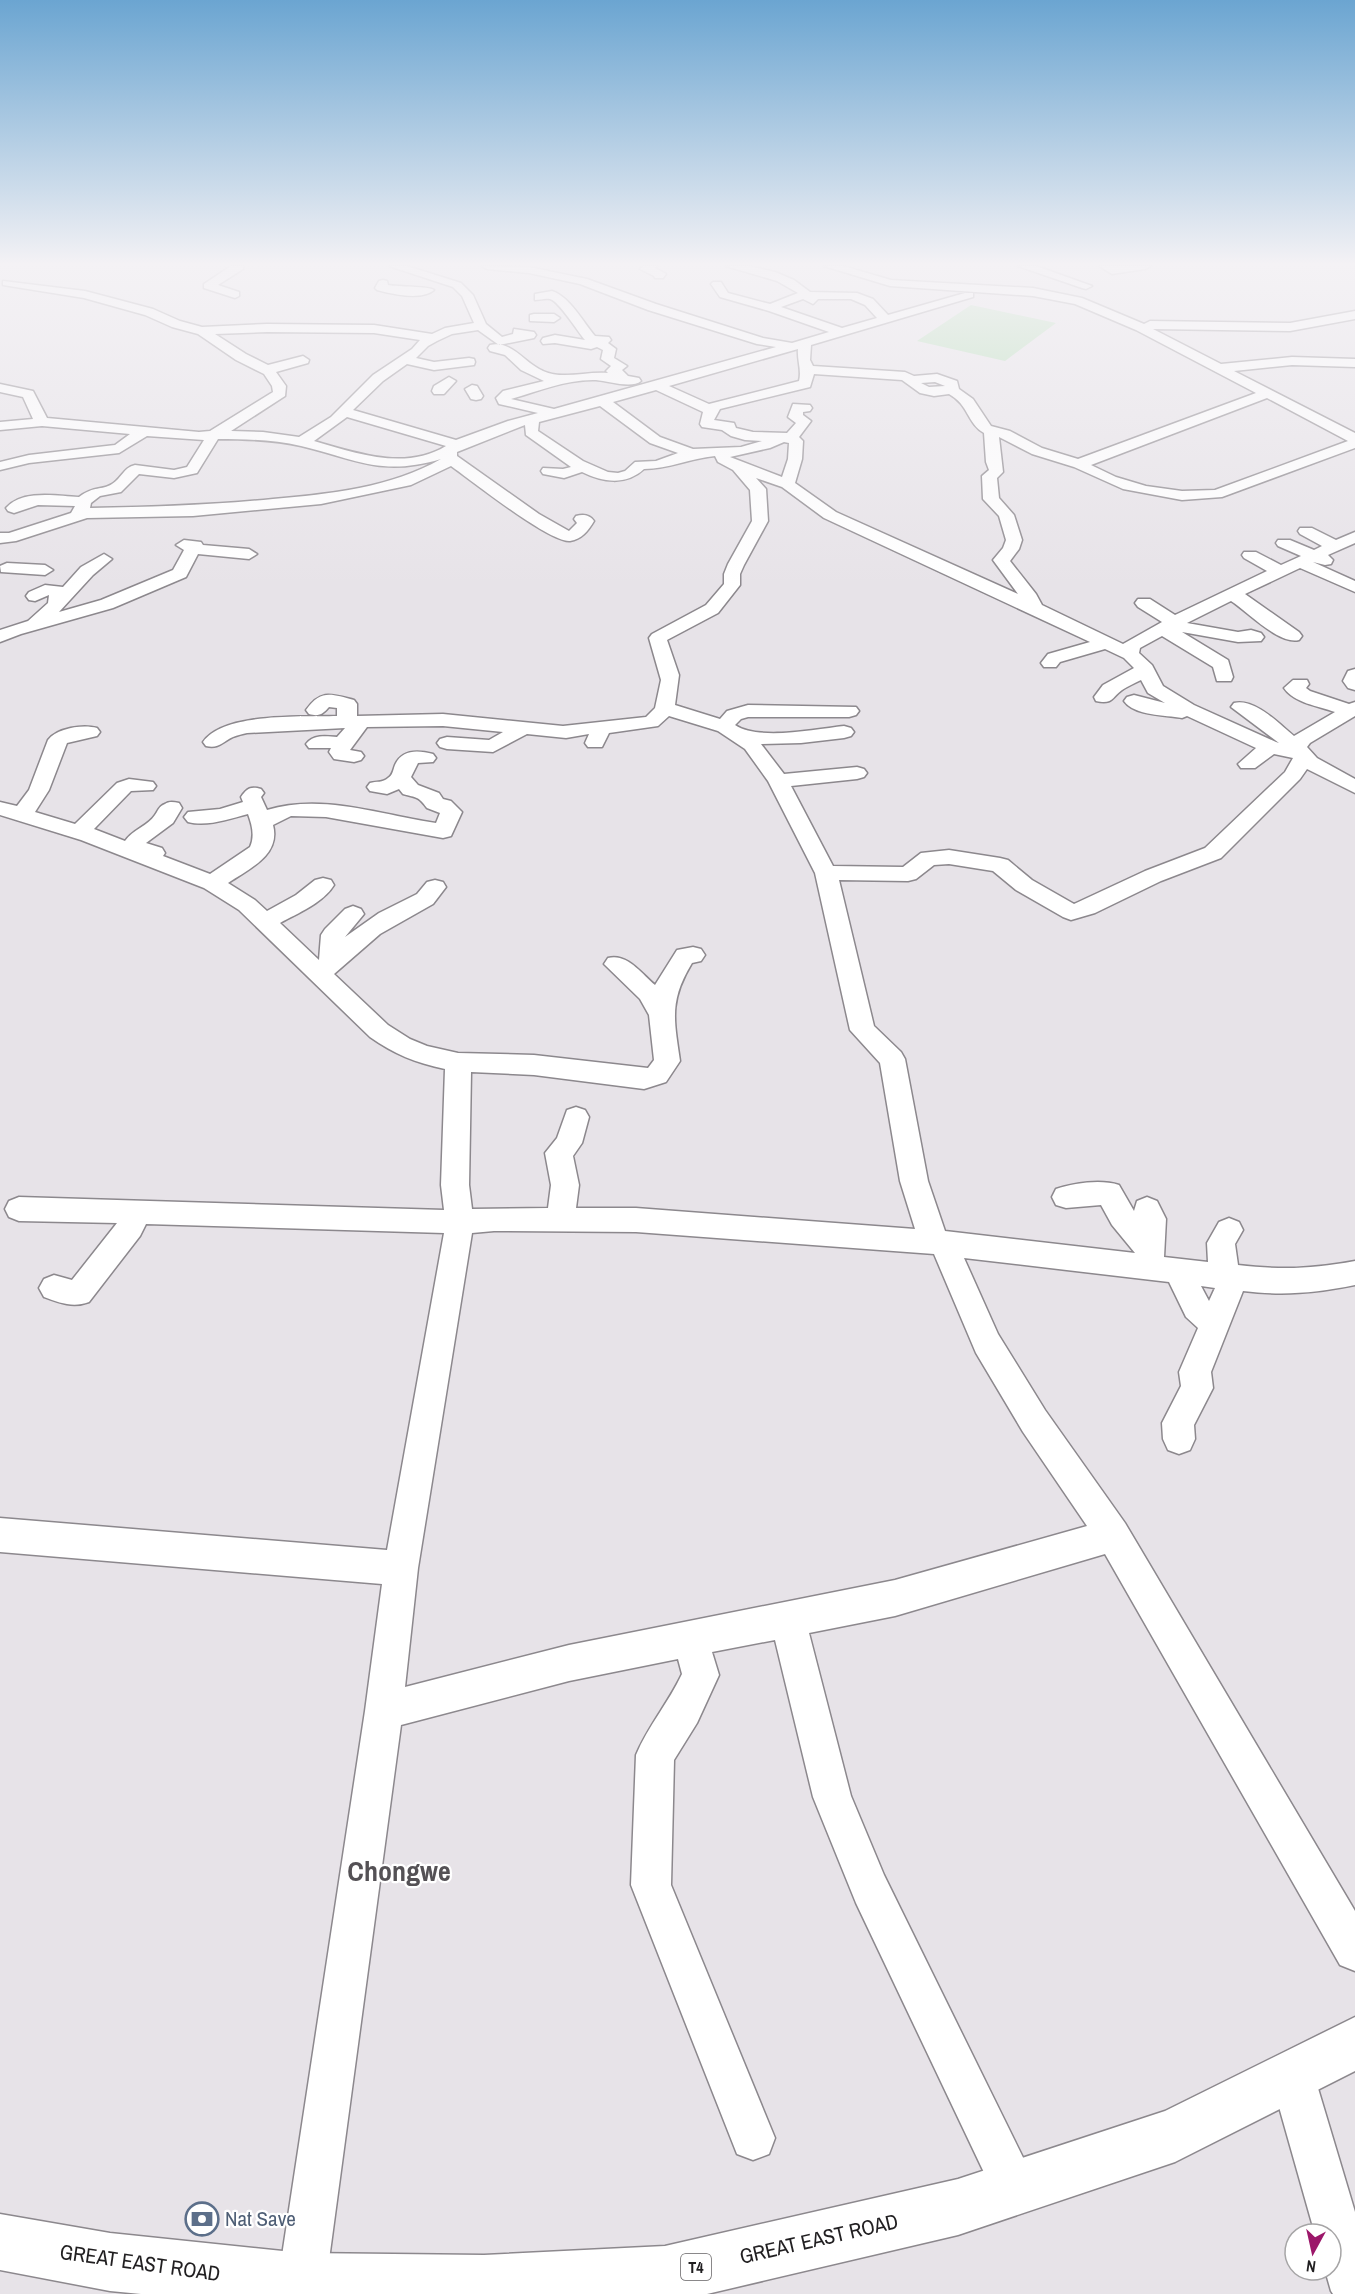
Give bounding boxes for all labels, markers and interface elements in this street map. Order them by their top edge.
district label: Chongwe [347,1852,451,1890]
bank icon: Nat Save [184,2201,220,2237]
place label: Nat Save [225,2204,296,2233]
street label: GREAT EAST ROAD [737,2206,901,2271]
north arrow [1283,2222,1343,2282]
street label: GREAT EAST ROAD [58,2237,222,2288]
road number: T4 [681,2254,711,2280]
text: N [1305,2255,1317,2278]

